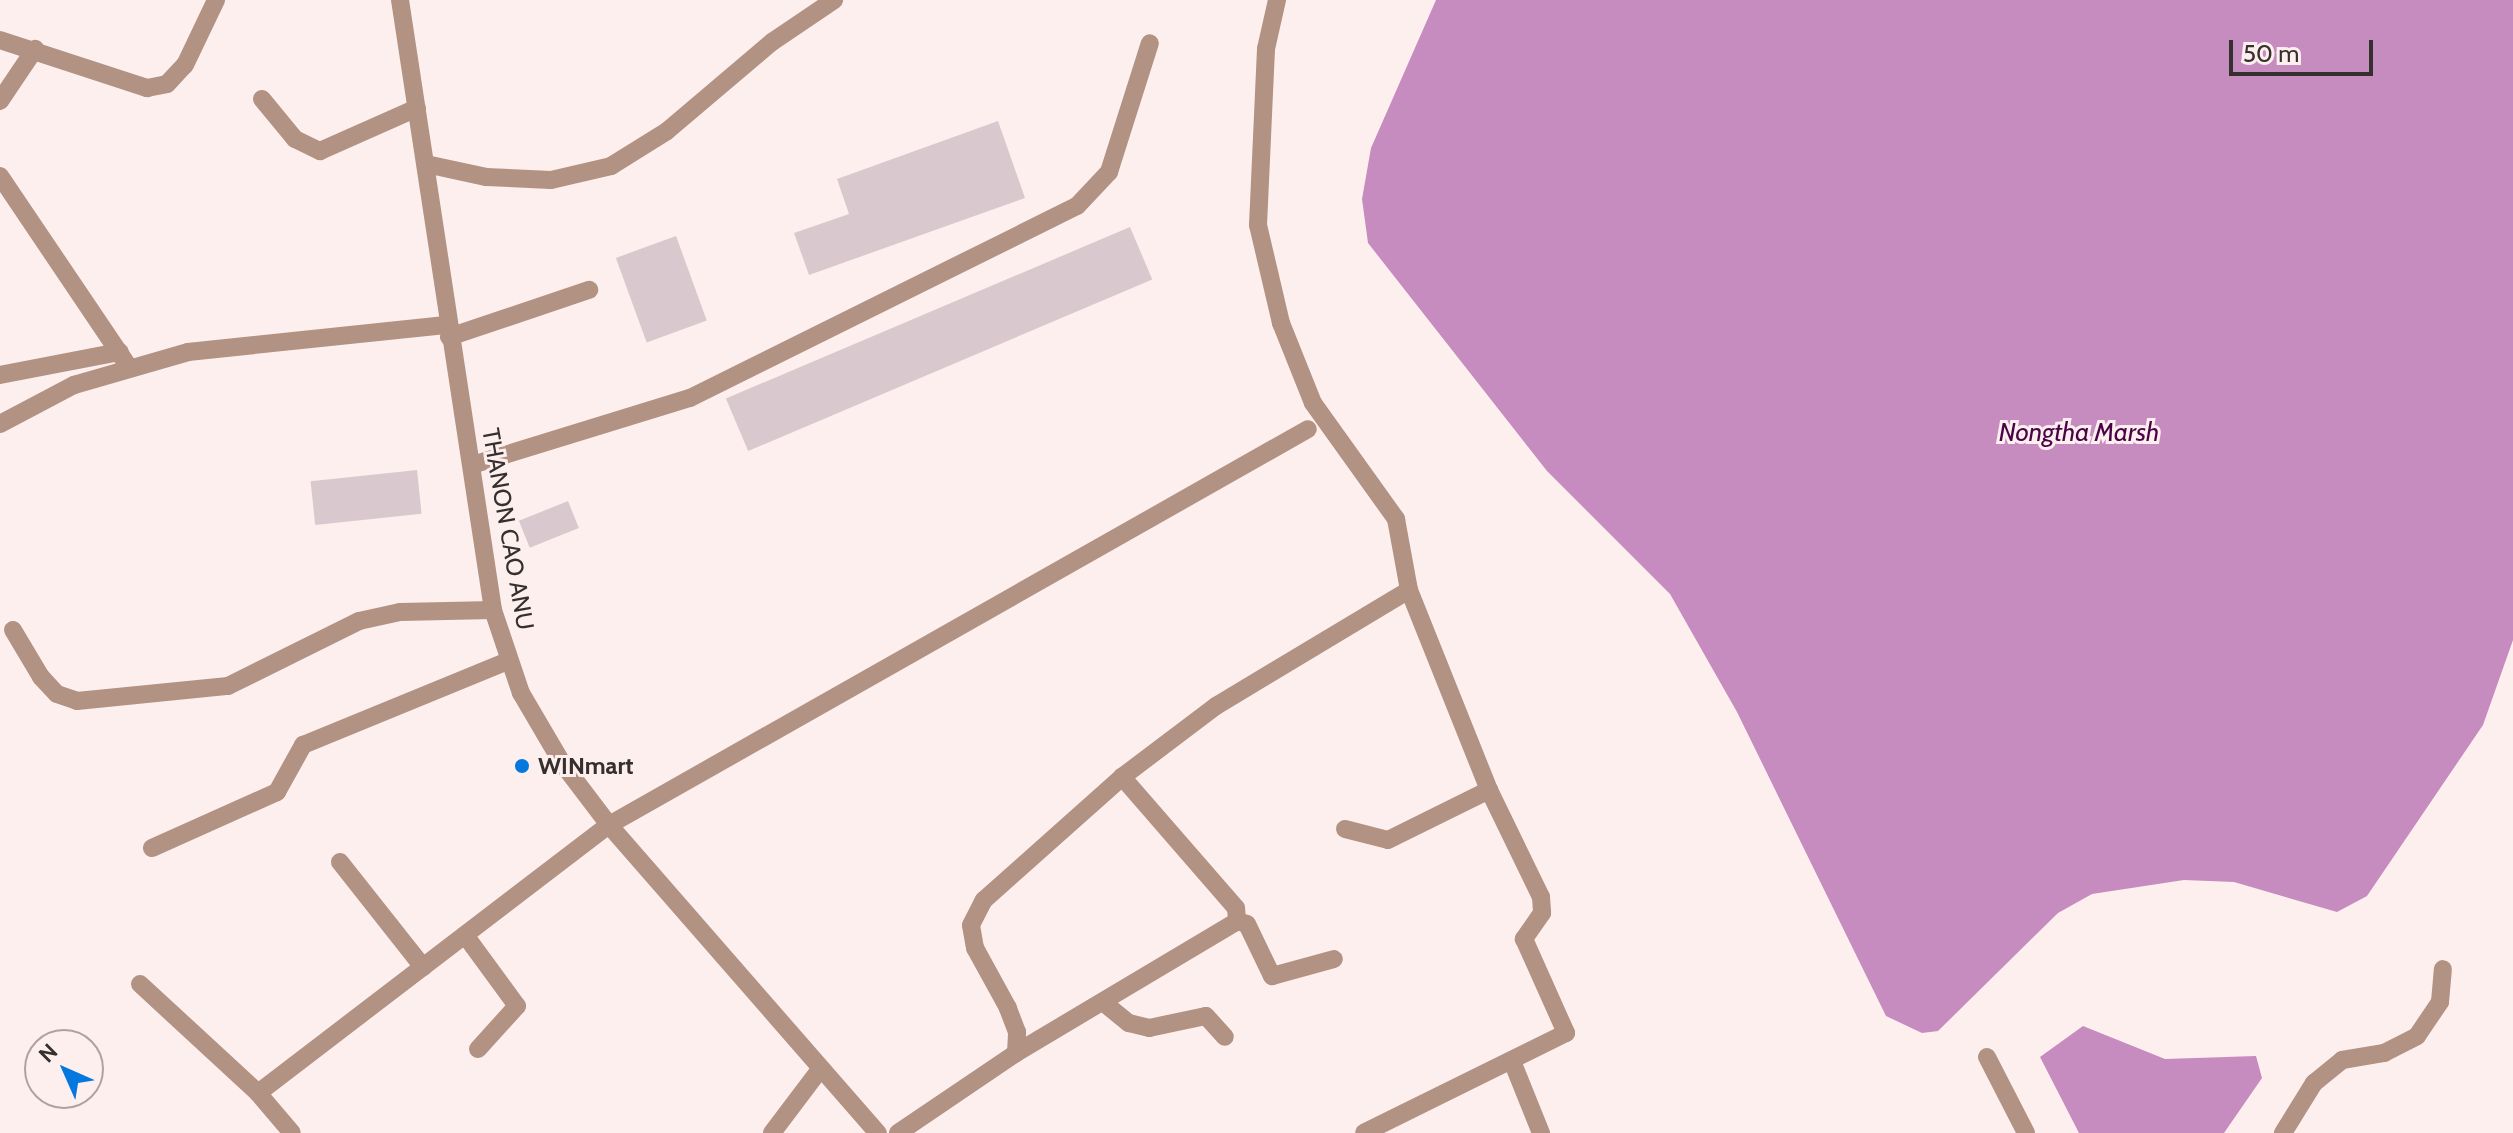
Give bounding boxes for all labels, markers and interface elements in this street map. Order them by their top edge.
scale bar [2233,24,2377,74]
text: 50 m [2243,39,2299,68]
water label: Nongtha Marsh [1999,417,2159,449]
street label: THANON CAO ANU [476,426,540,632]
place label: WINmart [538,752,634,780]
marker: WINmart [513,757,531,775]
north arrow [24,1029,104,1109]
text: N [33,1038,63,1068]

